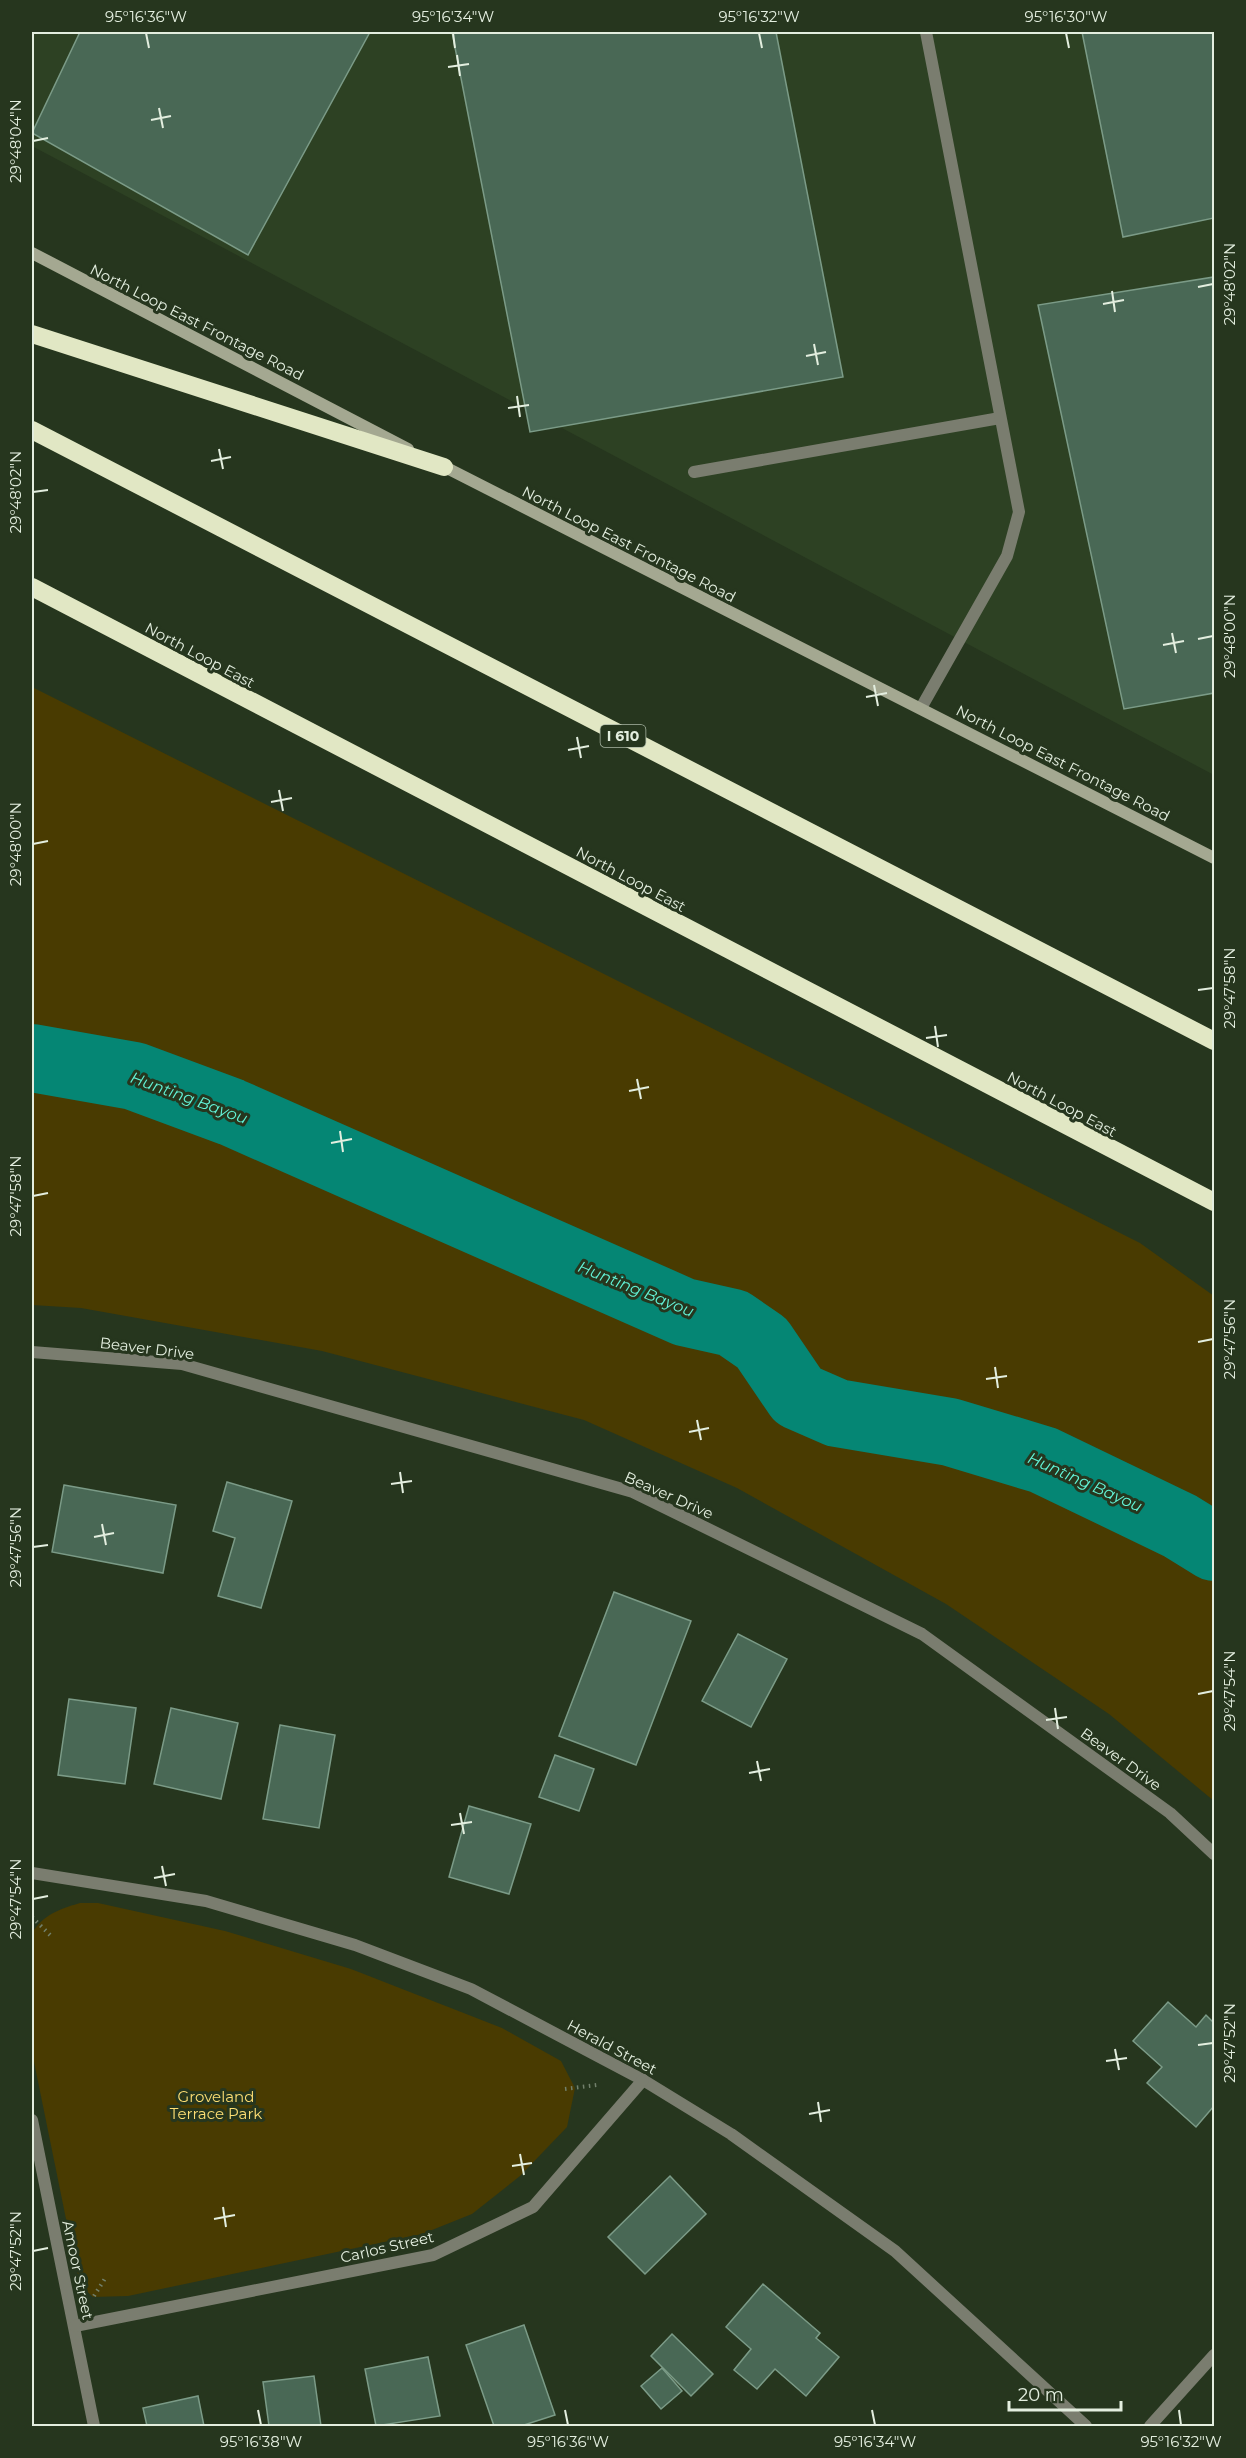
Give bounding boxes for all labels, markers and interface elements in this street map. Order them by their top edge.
text: 95°16'36"W [105,7,187,26]
text: 95°16'34"W [412,7,494,26]
text: 95°16'32"W [718,7,800,26]
text: 95°16'30"W [1025,7,1108,26]
text: 29°48'04"N [6,99,25,183]
text: 29°48'02"N [1220,243,1239,325]
street label: North Loop East Frontage Road [87,260,307,384]
text: 29°48'02"N [6,451,25,533]
street label: North Loop East Frontage Road [519,482,739,606]
text: 29°48'00"N [1220,594,1239,678]
street label: North Loop East [142,618,258,692]
street label: North Loop East Frontage Road [953,701,1173,825]
road number: I 610 [600,725,646,747]
text: 29°48'00"N [6,802,25,886]
street label: North Loop East [573,842,689,916]
text: 29°47'58"N [1220,948,1239,1028]
street label: North Loop East [1004,1067,1120,1141]
water label: Hunting Bayou [128,1068,250,1128]
text: 29°47'58"N [6,1156,25,1236]
water label: Hunting Bayou [575,1257,697,1321]
text: 29°47'56"N [1220,1299,1239,1379]
street label: Beaver Drive [99,1333,195,1363]
water label: Hunting Bayou [1025,1448,1145,1516]
street label: Beaver Drive [622,1467,716,1523]
text: 29°47'56"N [6,1507,25,1587]
text: 29°47'54"N [1220,1651,1239,1731]
street label: Beaver Drive [1077,1723,1165,1795]
text: 29°47'54"N [6,1859,25,1939]
text: 29°47'52"N [1220,2003,1239,2083]
street label: Herald Street [564,2015,660,2079]
park label: Groveland Terrace Park [170,2087,262,2123]
text: 29°47'52"N [6,2211,25,2291]
street label: Amoor Street [58,2219,98,2321]
street label: Carlos Street [338,2227,436,2267]
scale bar [1009,2374,1122,2412]
text: 20 m [1018,2384,1064,2406]
text: 95°16'38"W [220,2432,303,2451]
text: 95°16'36"W [527,2432,609,2451]
text: 95°16'34"W [834,2432,916,2451]
text: 95°16'32"W [1140,2432,1222,2451]

